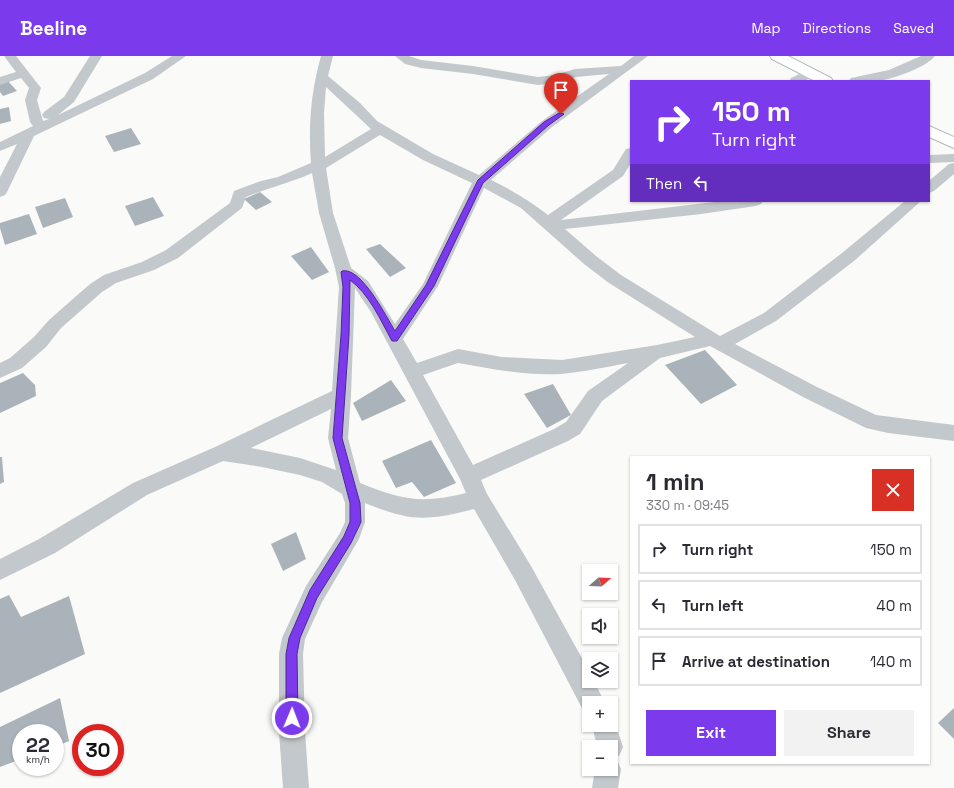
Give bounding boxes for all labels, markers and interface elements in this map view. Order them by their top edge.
text: Beeline [20,16,87,41]
text: Map [751,19,781,37]
text: Directions [803,19,871,37]
text: Saved [893,19,934,37]
pin [544,73,578,114]
icon: arrive [550,79,572,101]
text: 150 m [712,93,791,129]
icon: right [646,96,698,148]
text: Turn right [712,128,796,151]
icon: left [690,172,712,194]
text: Then [646,174,682,193]
text: 1 min [646,466,705,497]
button: close [872,469,914,511]
text: 330 m · 09:45 [646,497,729,514]
icon: right [648,538,670,560]
text: Turn right [682,540,753,559]
text: 150 m [870,540,912,559]
north arrow [582,564,618,600]
map controls [582,564,618,776]
icon: left [648,594,670,616]
text: Turn left [682,596,744,615]
text: 40 m [876,596,912,615]
button: sound [582,608,618,644]
icon: arrive [648,650,670,672]
button: layers [582,652,618,688]
text: Arrive at destination [682,652,830,671]
text: 140 m [870,652,912,671]
button: + [582,696,618,732]
position arrow [271,697,313,739]
button: Exit [646,710,776,756]
button: Share [784,710,914,756]
speed limit sign: 30 [72,724,124,776]
text: 22 [26,732,50,758]
button: − [582,740,618,776]
text: km/h [26,753,50,766]

